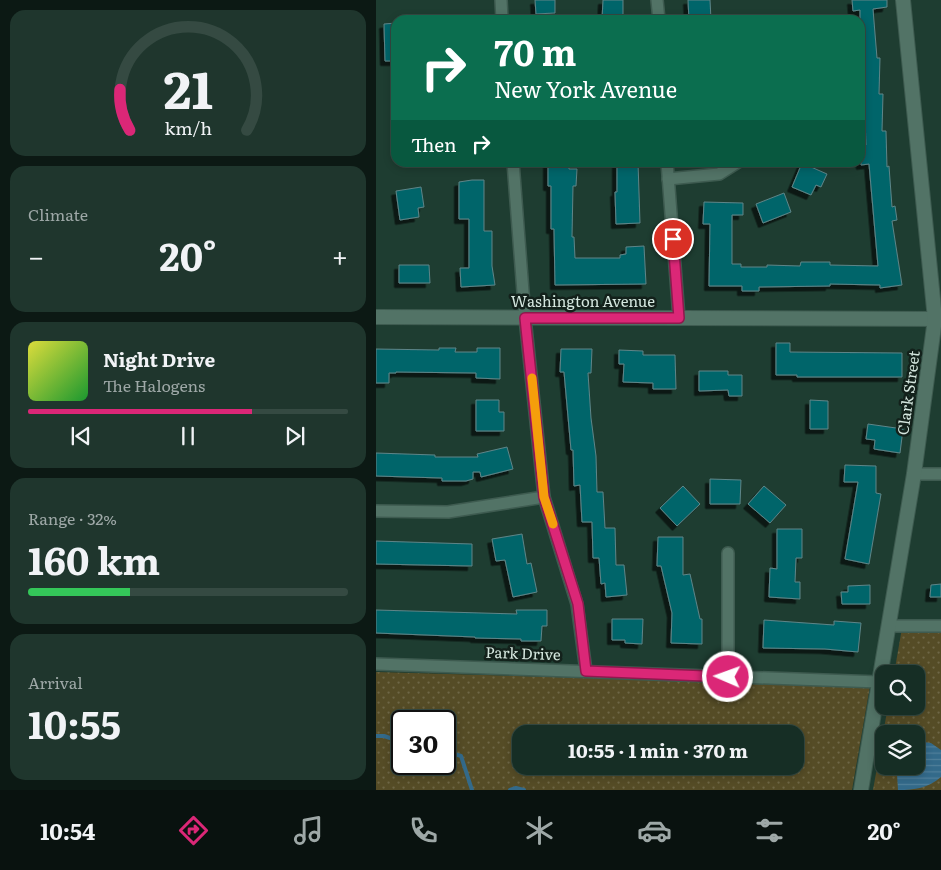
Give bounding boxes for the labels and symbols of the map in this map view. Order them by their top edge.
pin [652,218,694,260]
street label: Washington Avenue [511,289,655,312]
street label: Clark Street [890,349,925,437]
street label: Park Drive [485,640,561,665]
position arrow [701,650,753,702]
speed limit sign: 30 [391,710,456,775]

